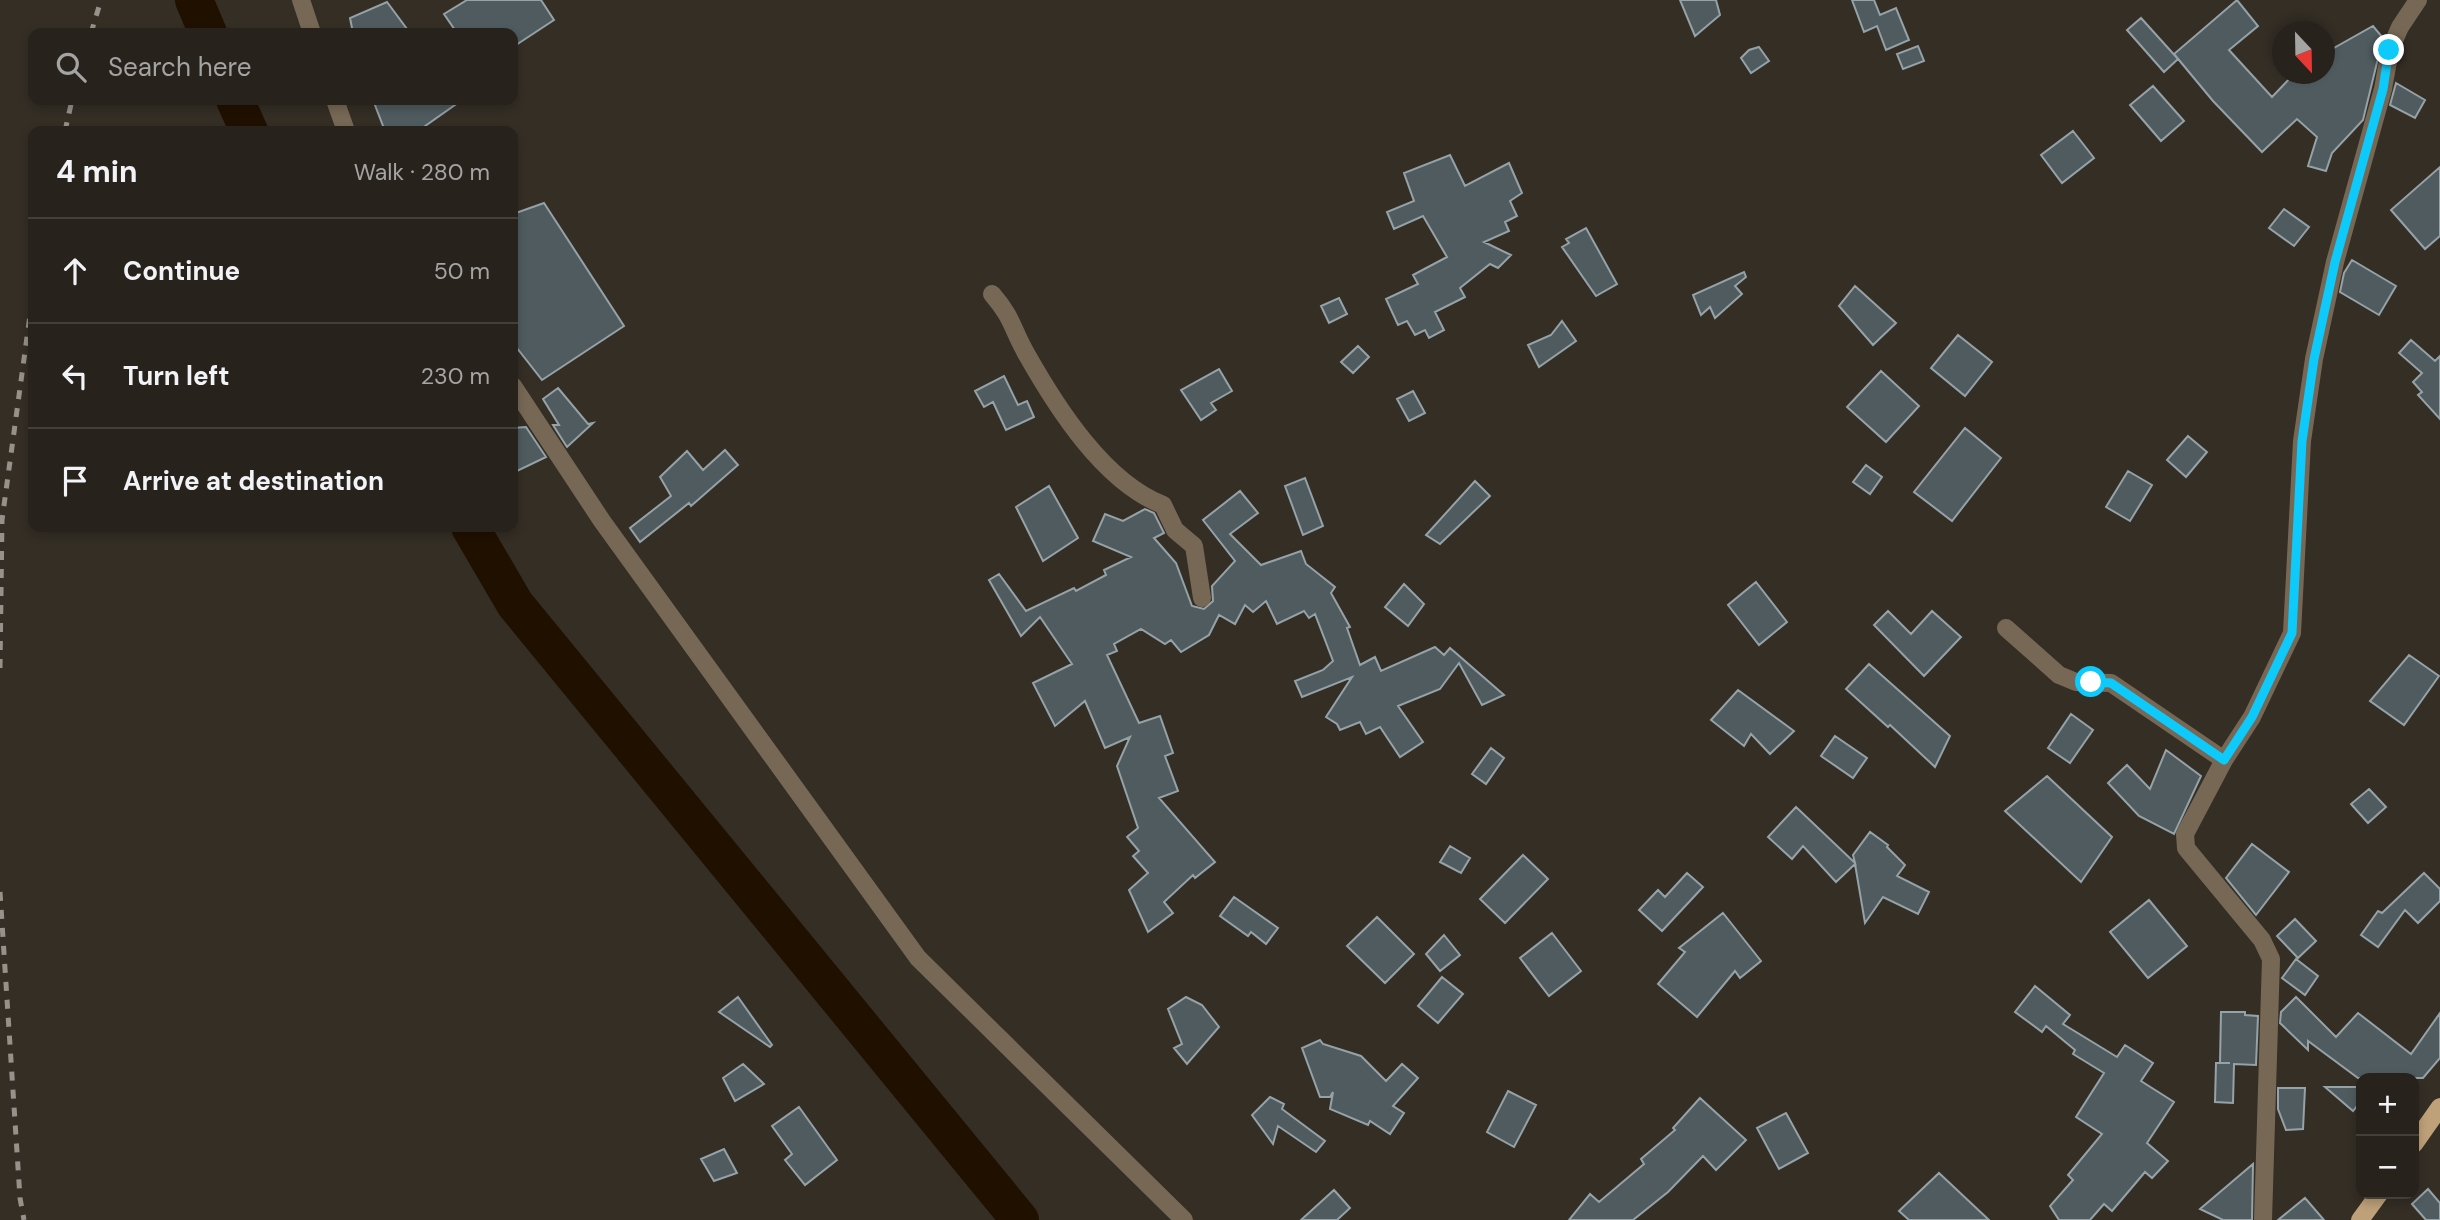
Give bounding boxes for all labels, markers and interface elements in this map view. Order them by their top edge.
north arrow [2272,21,2335,84]
search box [28,28,518,105]
route end [2373,34,2404,65]
icon: search [52,48,90,86]
text: Search here [108,50,251,84]
text: 4 min [56,152,138,191]
text: Walk · 280 m [354,157,490,187]
icon: ahead [56,252,94,290]
text: Continue [123,254,240,288]
text: 50 m [434,256,490,286]
icon: left [56,357,94,395]
text: Turn left [123,359,230,393]
text: 230 m [421,361,490,391]
icon: arrive [56,462,94,500]
text: Arrive at destination [123,464,384,498]
route start [2075,666,2106,697]
map controls [2356,1073,2419,1199]
button: + [2356,1073,2419,1136]
button: − [2356,1136,2419,1199]

